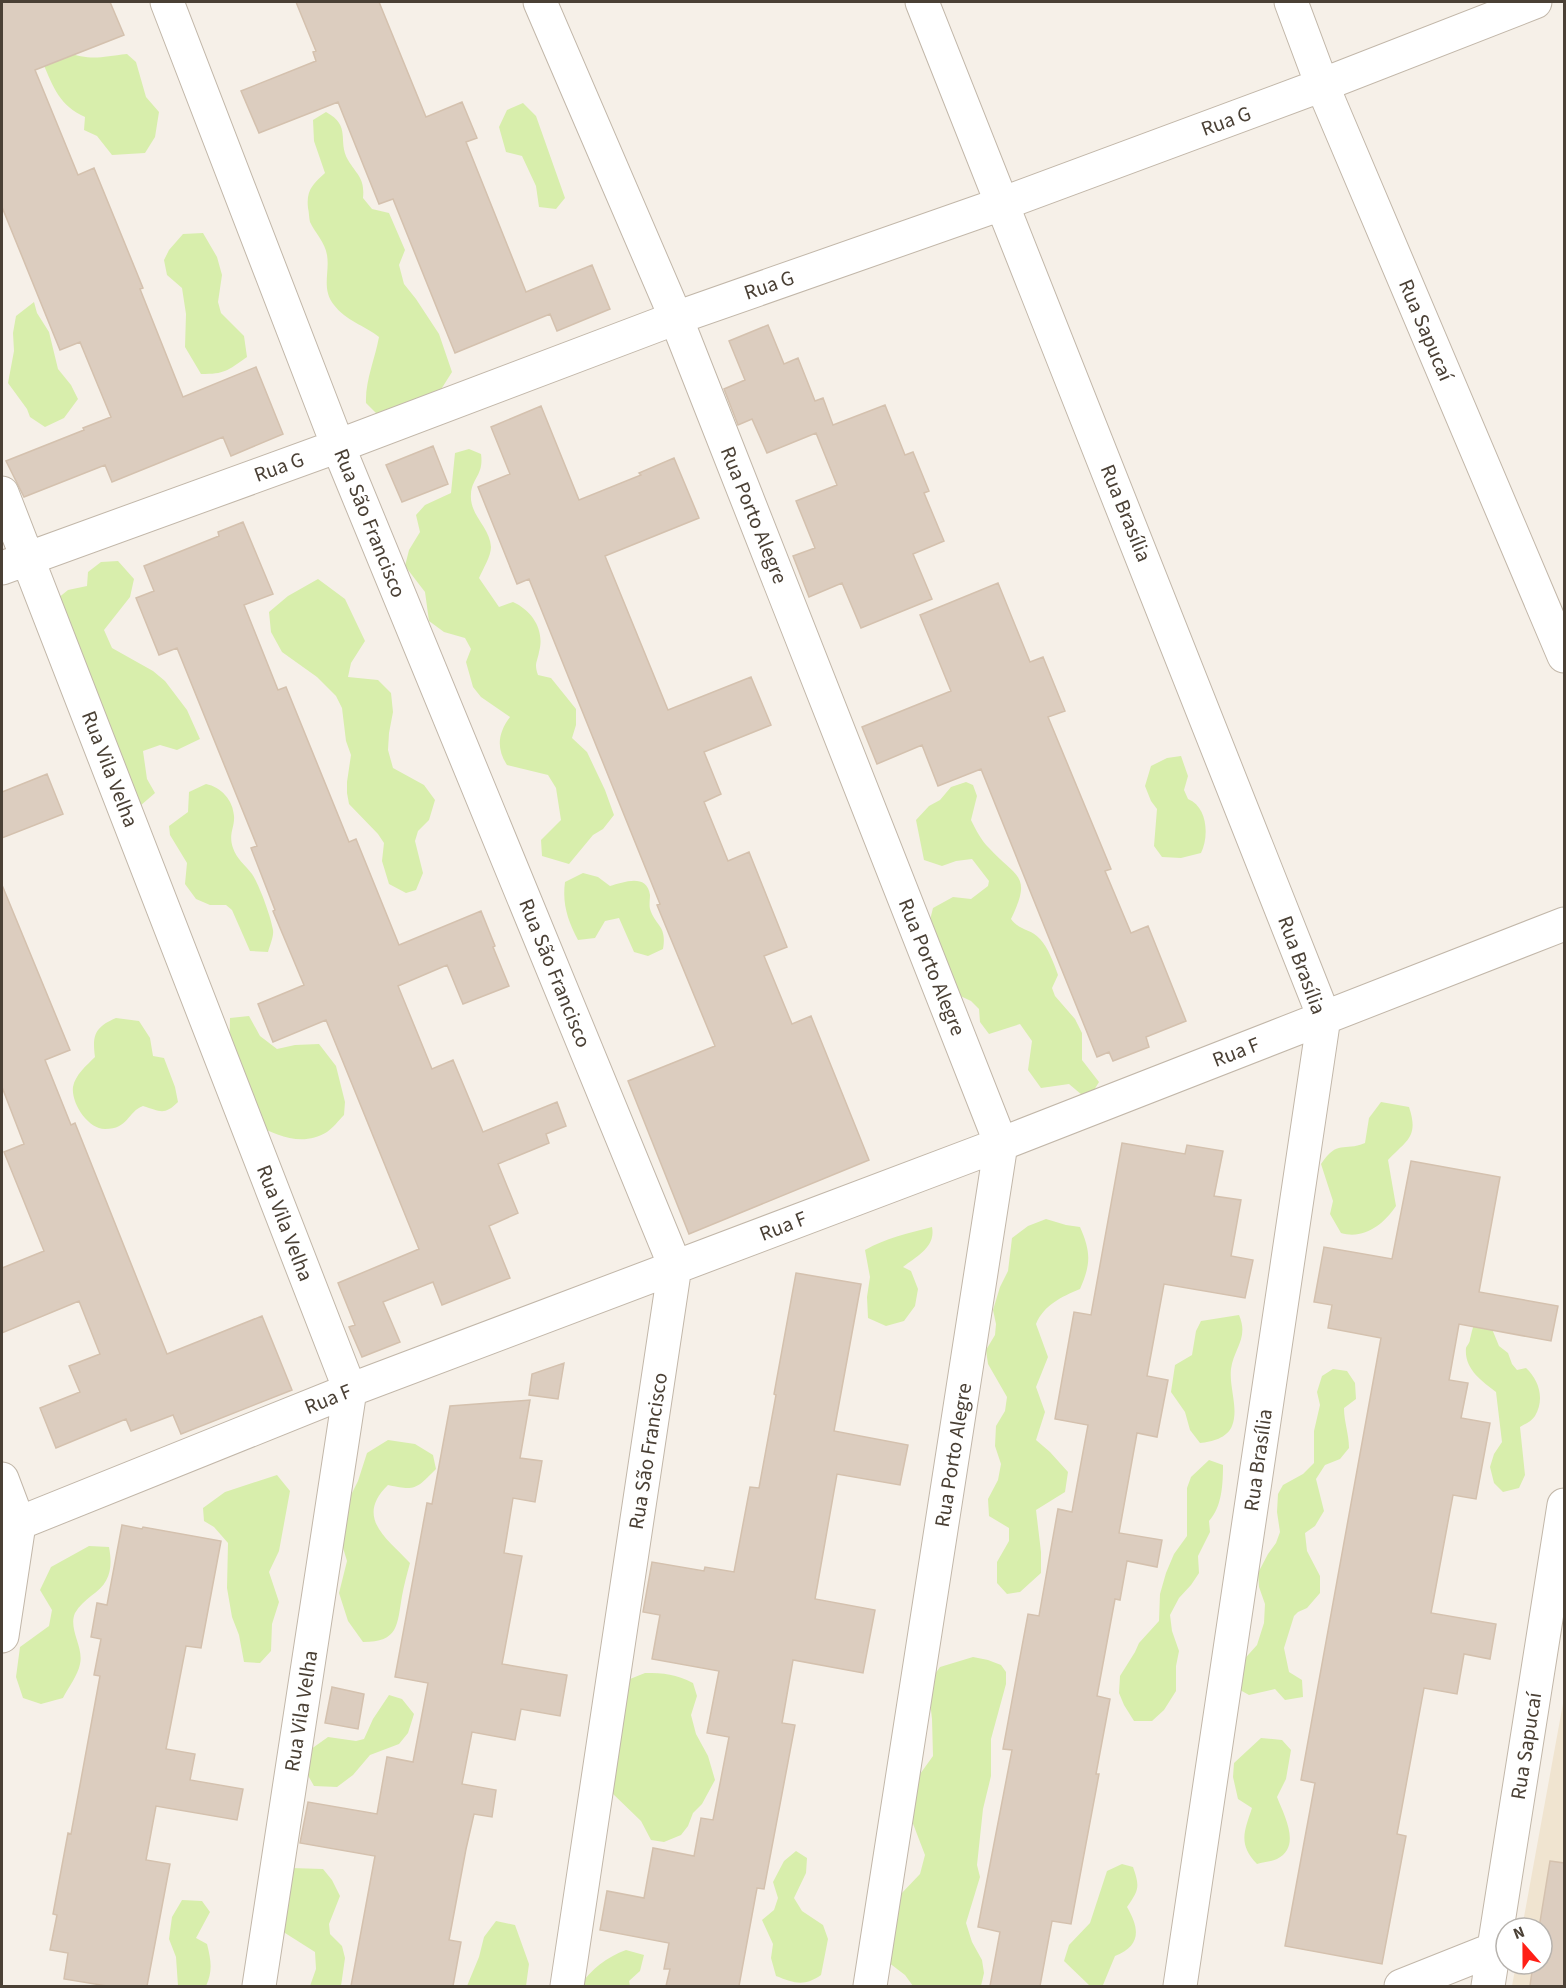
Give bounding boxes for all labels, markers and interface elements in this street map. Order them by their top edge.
street label: Rua G [1197,98,1255,144]
street label: Rua G [740,262,798,308]
street label: Rua Sapucaí [1391,274,1461,386]
street label: Rua Porto Alegre [713,442,795,588]
street label: Rua G [250,444,308,490]
street label: Rua São Francisco [326,444,414,602]
street label: Rua Brasília [1093,460,1159,566]
street label: Rua Vila Velha [74,706,146,832]
street label: Rua São Francisco [511,894,599,1052]
street label: Rua Porto Alegre [891,894,973,1040]
street label: Rua Brasília [1270,911,1334,1019]
street label: Rua F [1208,1029,1264,1075]
street label: Rua Vila Velha [249,1160,321,1286]
street label: Rua F [755,1203,811,1249]
street label: Rua São Francisco [621,1370,675,1532]
street label: Rua F [300,1376,356,1422]
street label: Rua Porto Alegre [927,1381,979,1529]
street label: Rua Brasília [1236,1407,1280,1513]
street label: Rua Vila Velha [277,1648,325,1774]
street label: Rua Sapucaí [1503,1689,1549,1802]
north arrow [1494,1916,1554,1976]
text: N [1510,1921,1528,1945]

